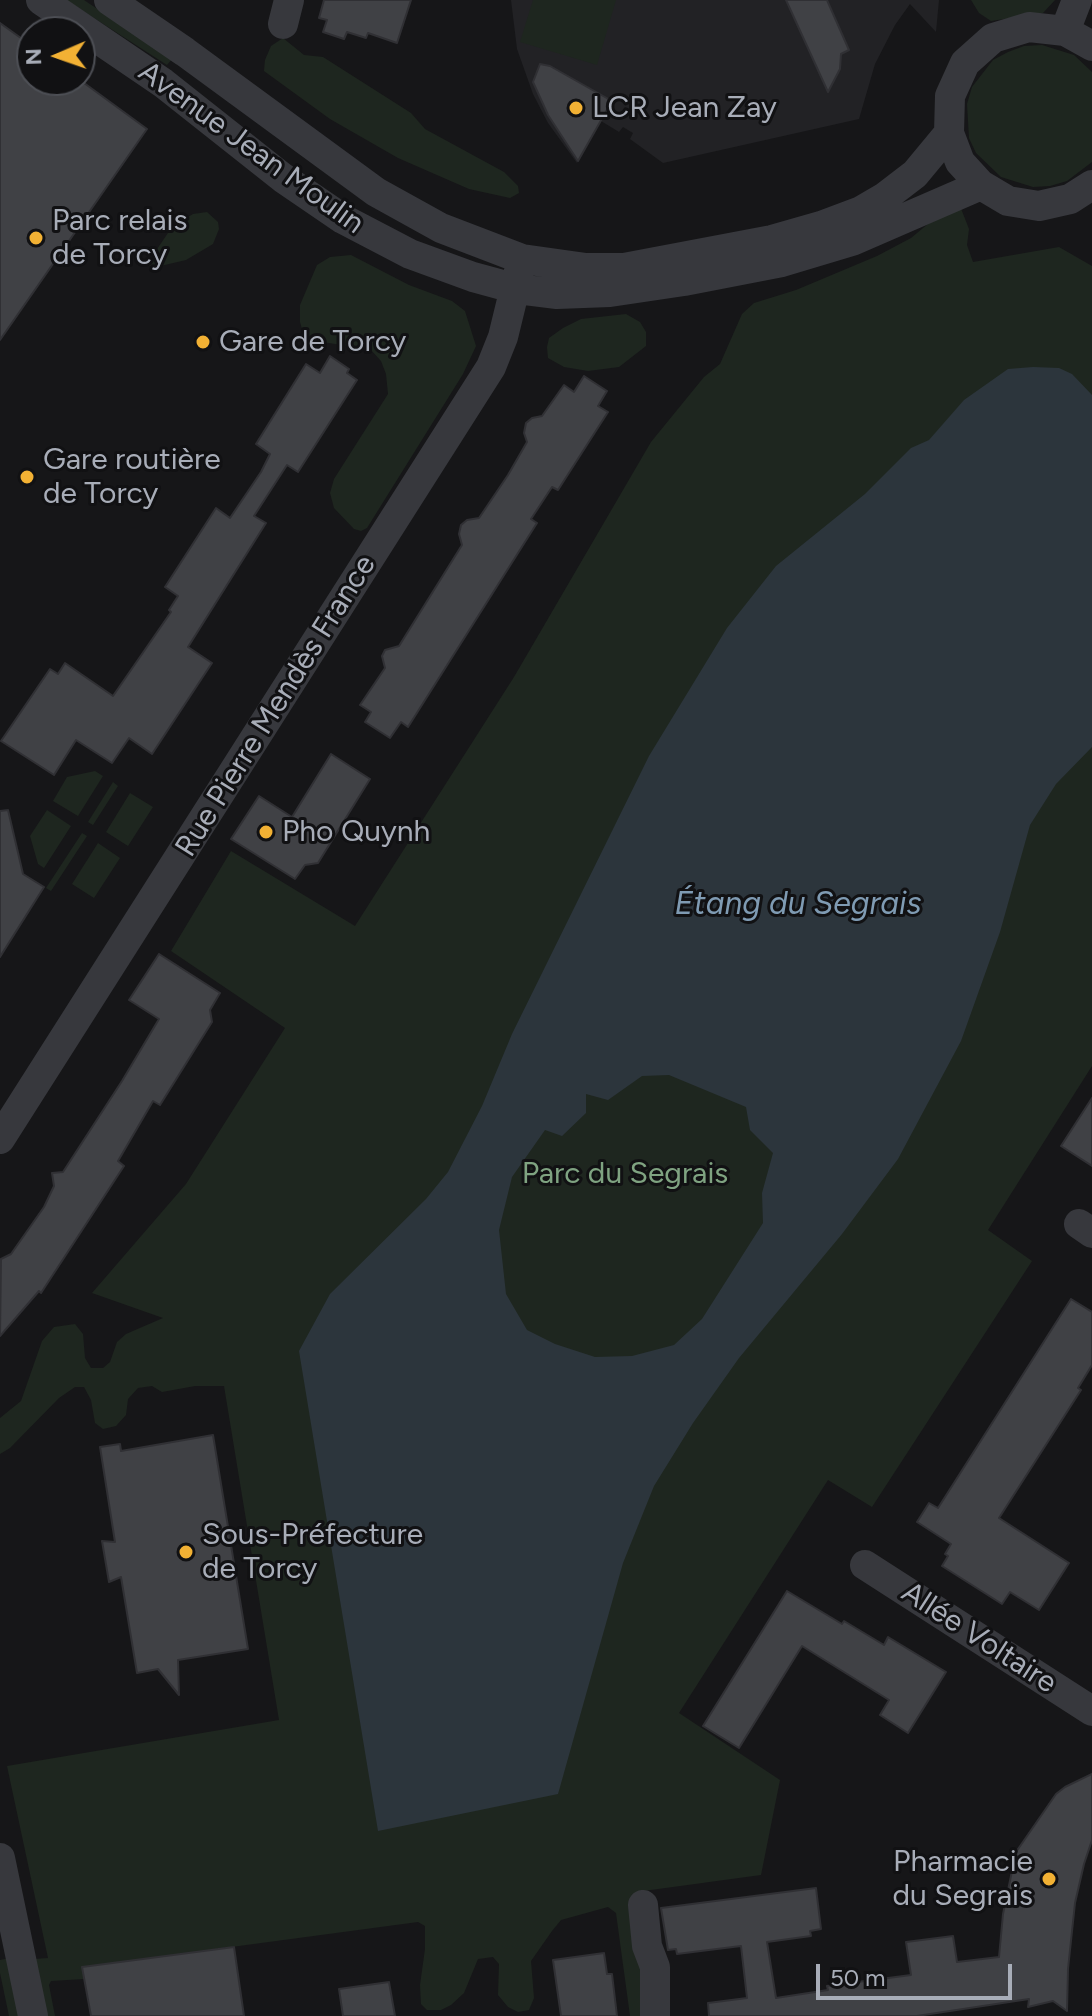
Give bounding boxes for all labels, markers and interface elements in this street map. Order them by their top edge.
north arrow [16,16,96,96]
text: N [20,48,47,66]
street label: Avenue Jean Moulin [131,54,371,242]
place label: LCR Jean Zay [592,90,777,126]
marker: LCR Jean Zay [567,99,585,117]
place label: Parc relais de Torcy [52,203,188,274]
marker: Parc relais de Torcy [27,229,45,247]
place label: Gare de Torcy [219,324,406,360]
marker: Gare de Torcy [194,333,212,351]
place label: Gare routière de Torcy [43,442,221,512]
marker: Gare routière de Torcy [18,468,36,486]
street label: Rue Pierre Mendès France [168,549,384,863]
place label: Pho Quynh [282,814,430,850]
marker: Pho Quynh [257,823,275,841]
water label: Étang du Segrais [674,886,922,924]
park label: Parc du Segrais [522,1156,728,1192]
place label: Sous-Préfecture de Torcy [202,1517,423,1588]
marker: Sous-Préfecture de Torcy [177,1543,195,1561]
street label: Allée Voltaire [895,1575,1063,1701]
place label: Pharmacie du Segrais [892,1844,1033,1914]
marker: Pharmacie du Segrais [1040,1870,1058,1888]
scale bar [820,1948,1016,1998]
text: 50 m [830,1963,886,1992]

